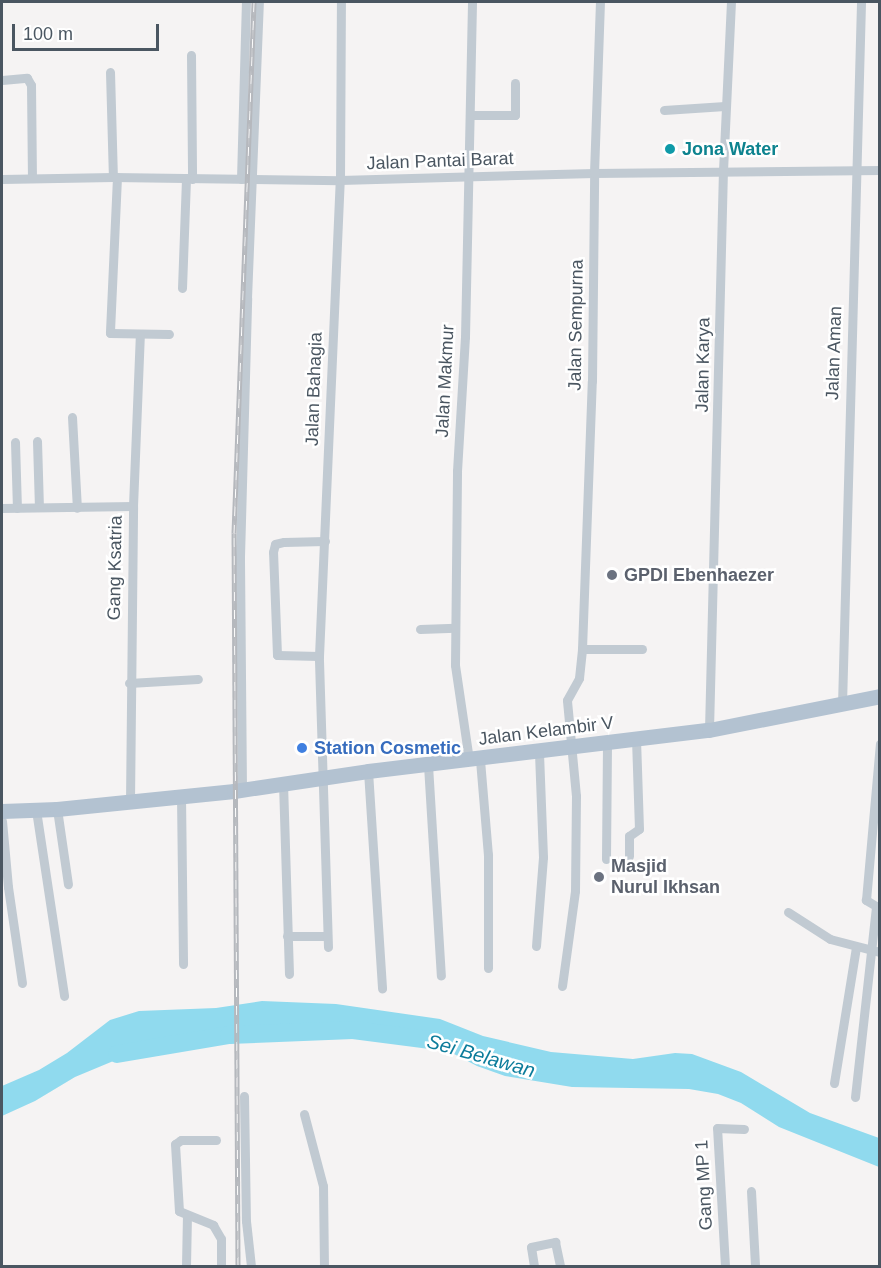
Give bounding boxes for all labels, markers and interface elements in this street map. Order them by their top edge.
scale bar [15,12,162,50]
text: 100 m [23,24,73,44]
place label: Jona Water [682,138,778,160]
marker: Jona Water [663,142,677,156]
street label: Jalan Pantai Barat [366,148,514,174]
street label: Jalan Sempurna [564,259,588,391]
street label: Jalan Aman [822,305,846,401]
street label: Jalan Karya [691,317,715,413]
street label: Jalan Makmur [431,324,459,438]
street label: Jalan Bahagia [301,332,327,446]
street label: Gang Ksatria [103,515,127,621]
place label: GPDI Ebenhaezer [624,564,774,586]
marker: GPDI Ebenhaezer [605,568,619,582]
street label: Jalan Kelambir V [477,712,615,750]
place label: Station Cosmetic [314,737,461,759]
marker: Station Cosmetic [295,741,309,755]
place label: Masjid Nurul Ikhsan [611,856,720,898]
marker: Masjid Nurul Ikhsan [592,870,606,884]
water label: Sei Belawan [424,1029,538,1083]
street label: Gang MP 1 [691,1139,717,1231]

